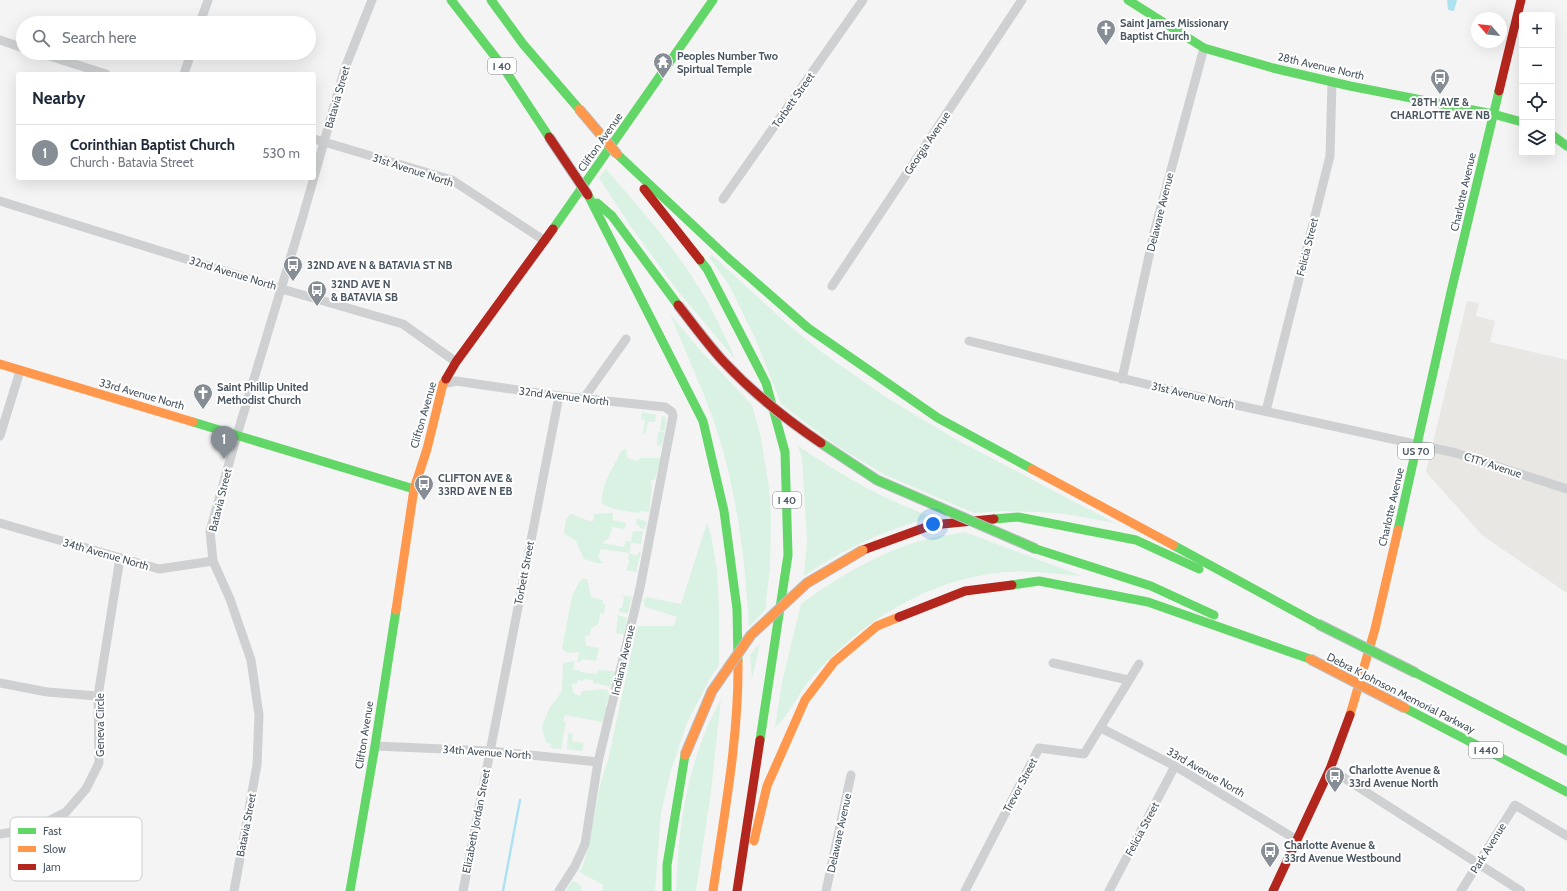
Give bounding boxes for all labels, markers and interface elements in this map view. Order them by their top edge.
north arrow [1471,12,1507,48]
map controls [1519,12,1555,156]
button: + [1519,12,1555,48]
search box [16,16,316,60]
place label: Saint James Missionary Baptist Church [1120,16,1229,43]
church icon: Saint James Missionary Baptist Church [1095,18,1117,46]
icon: search [30,27,52,49]
text: Search here [62,29,137,47]
button: − [1519,48,1555,84]
place label: Peoples Number Two Spirtual Temple [677,49,778,76]
street label: 28th Avenue North [1276,49,1366,83]
temple icon: Peoples Number Two Spirtual Temple [652,51,674,79]
road number: I 40 [488,58,516,74]
street label: Batavia Street [321,64,353,130]
bus stop icon: 28TH AVE & CHARLOTTE AVE NB [1429,67,1451,95]
street label: Torbett Street [769,69,817,130]
button: locate [1519,84,1555,120]
text: Nearby [32,88,85,108]
place label: 28TH AVE & CHARLOTTE AVE NB [1390,95,1490,122]
street label: Georgia Avenue [901,108,953,177]
street label: Clifton Avenue [575,110,626,174]
button: layers [1519,120,1555,156]
text: Corinthian Baptist Church [70,136,235,154]
text: 1 [43,145,47,161]
text: 530 m [263,145,300,161]
street label: 31st Avenue North [371,150,455,190]
street label: Charlotte Avenue [1447,151,1479,233]
text: Church · Batavia Street [70,154,194,170]
street label: Delaware Avenue [1143,171,1177,253]
street label: Felicia Street [1293,216,1321,277]
street label: 32nd Avenue North [188,253,278,293]
bus stop icon: 32ND AVE N & BATAVIA ST NB [282,254,304,282]
place label: 32ND AVE N & BATAVIA ST NB [307,258,453,272]
place label: 32ND AVE N & BATAVIA SB [331,277,398,304]
bus stop icon: 32ND AVE N & BATAVIA SB [306,279,328,307]
street label: 33rd Avenue North [98,375,186,413]
street label: 31st Avenue North [1150,379,1236,411]
place label: Saint Phillip United Methodist Church [217,380,308,407]
street label: Clifton Avenue [407,380,439,450]
church icon: Saint Phillip United Methodist Church [192,382,214,410]
street label: 32nd Avenue North [518,384,610,408]
pin: 1 [211,426,237,459]
road number: US 70 [1398,443,1434,459]
street label: C1TY Avenue [1462,449,1524,481]
street label: Charlotte Avenue [1375,466,1407,548]
street label: Batavia Street [205,467,235,533]
place label: CLIFTON AVE & 33RD AVE N EB [438,471,513,498]
bus stop icon: CLIFTON AVE & 33RD AVE N EB [413,473,435,501]
road number: I 40 [773,492,801,508]
your location [923,514,943,534]
street label: 34th Avenue North [61,535,151,573]
street label: Torbett Street [511,540,537,606]
street label: Indiana Avenue [608,623,638,696]
street label: Debra K Johnson Memorial Parkway [1325,649,1478,737]
street label: Geneva Circle [93,693,107,757]
street label: Clifton Avenue [352,700,376,770]
street label: 34th Avenue North [442,742,532,762]
road number: I 440 [1469,742,1503,758]
street label: 33rd Avenue North [1164,744,1248,800]
street label: Trevor Street [1000,755,1040,815]
place label: Charlotte Avenue & 33rd Avenue North [1349,763,1440,790]
bus stop icon: Charlotte Avenue & 33rd Avenue North [1324,765,1346,793]
street label: Elizabeth Jordan Street [459,768,493,874]
street label: Batavia Street [233,792,259,858]
street label: Delaware Avenue [824,792,854,874]
street label: Felicia Street [1122,799,1162,858]
legend [10,817,142,881]
street label: Park Avenue [1467,820,1509,876]
text: Fast [43,824,62,838]
place label: Charlotte Avenue & 33rd Avenue Westbound [1284,838,1401,865]
bus stop icon: Charlotte Avenue & 33rd Avenue Westbound [1259,840,1281,868]
text: Slow [43,842,66,856]
text: Jam [42,860,61,874]

